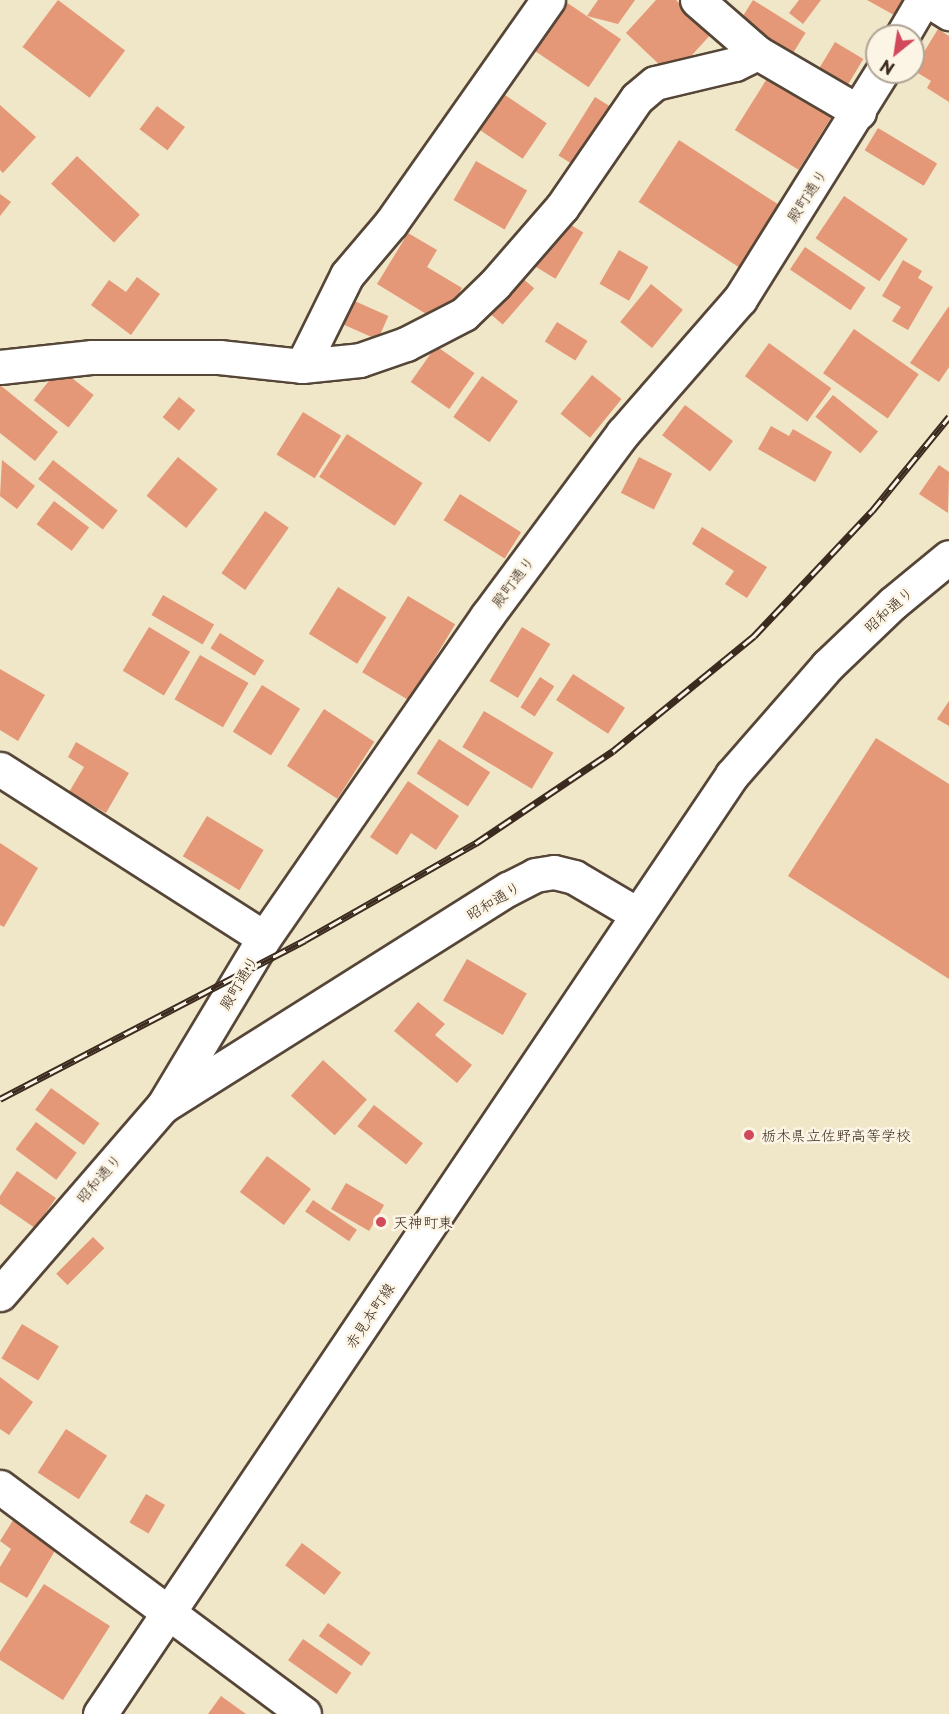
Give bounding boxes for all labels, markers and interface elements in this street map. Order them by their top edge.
north arrow [865,24,925,84]
text: N [876,54,898,81]
street label: 殿町通り [782,165,830,225]
street label: 殿町通り [487,552,537,610]
street label: 昭和通り [860,582,916,636]
street label: 昭和通り [463,877,523,923]
street label: 殿町通り [215,952,261,1012]
place label: 栃木県立佐野高等学校 [761,1126,911,1144]
marker: 栃木県立佐野高等学校 [742,1128,756,1142]
street label: 昭和通り [72,1149,124,1207]
place label: 天神町東 [393,1213,453,1231]
marker: 天神町東 [374,1215,388,1229]
street label: 赤見本町線 [341,1279,397,1351]

